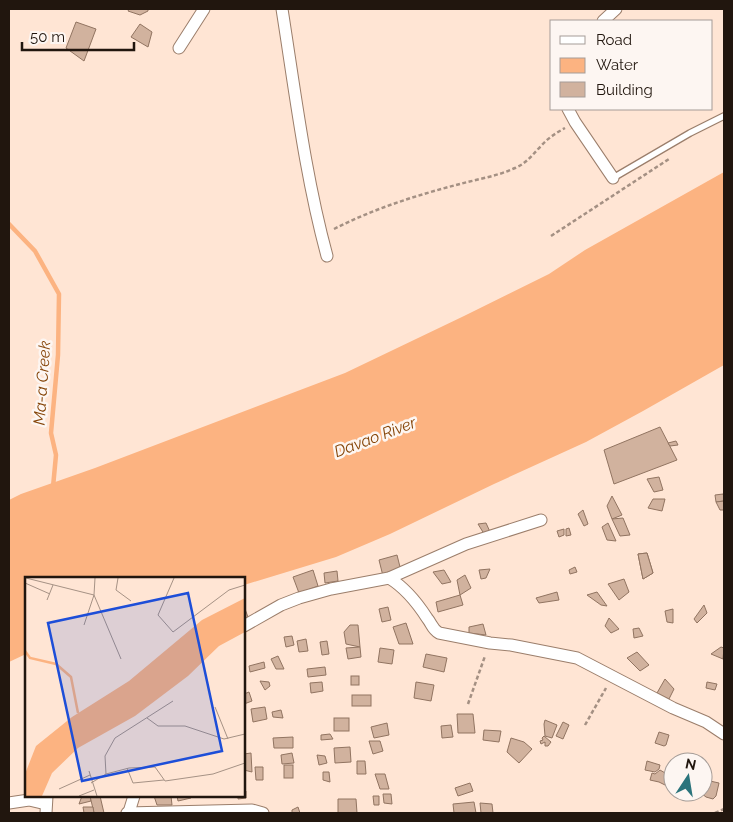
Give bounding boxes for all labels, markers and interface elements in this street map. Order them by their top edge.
scale bar [22,20,135,52]
legend [550,20,713,110]
text: 50 m [30,28,65,46]
text: Road [596,31,632,49]
text: Water [596,56,639,74]
text: Building [596,81,653,99]
water label: Ma-a Creek [30,340,54,426]
water label: Davao River [331,413,419,461]
inset map [25,577,245,797]
north arrow [663,752,713,802]
text: N [684,755,698,773]

